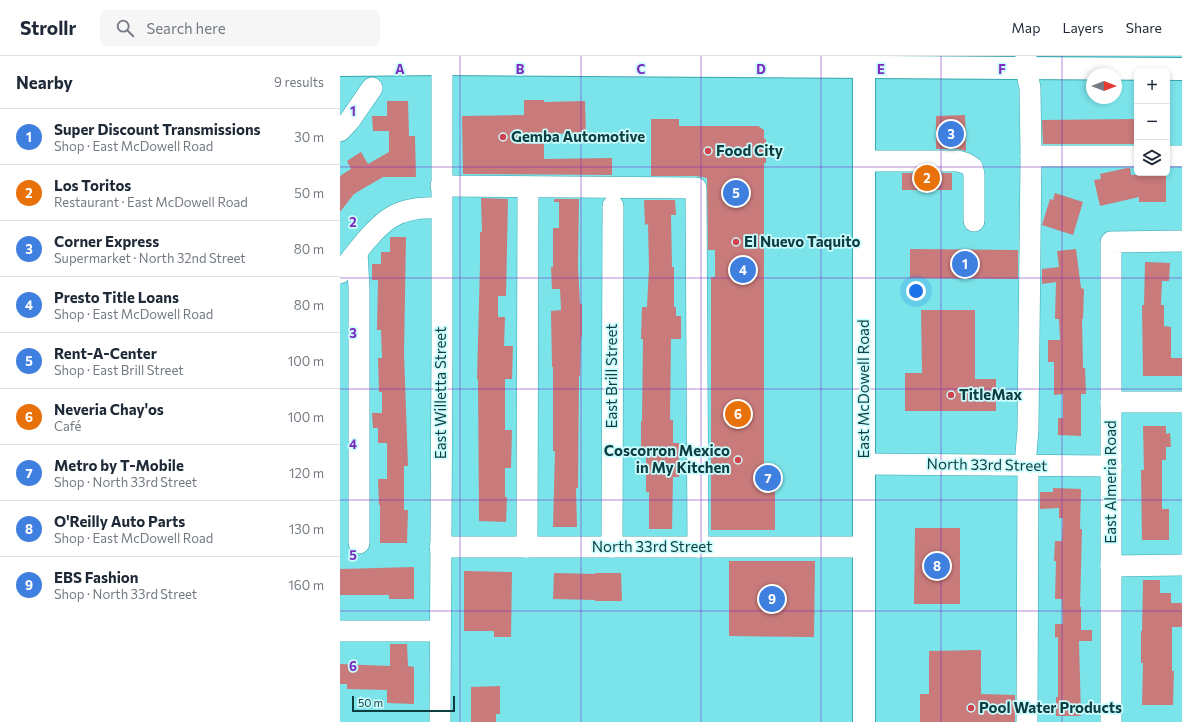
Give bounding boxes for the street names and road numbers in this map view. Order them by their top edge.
street label: East McDowell Road [854,319,872,459]
street label: East Brill Street [602,324,620,428]
street label: East Willetta Street [431,327,449,459]
street label: East Almeria Road [1101,420,1119,544]
street label: North 33rd Street [927,454,1047,474]
street label: North 33rd Street [592,537,712,555]

